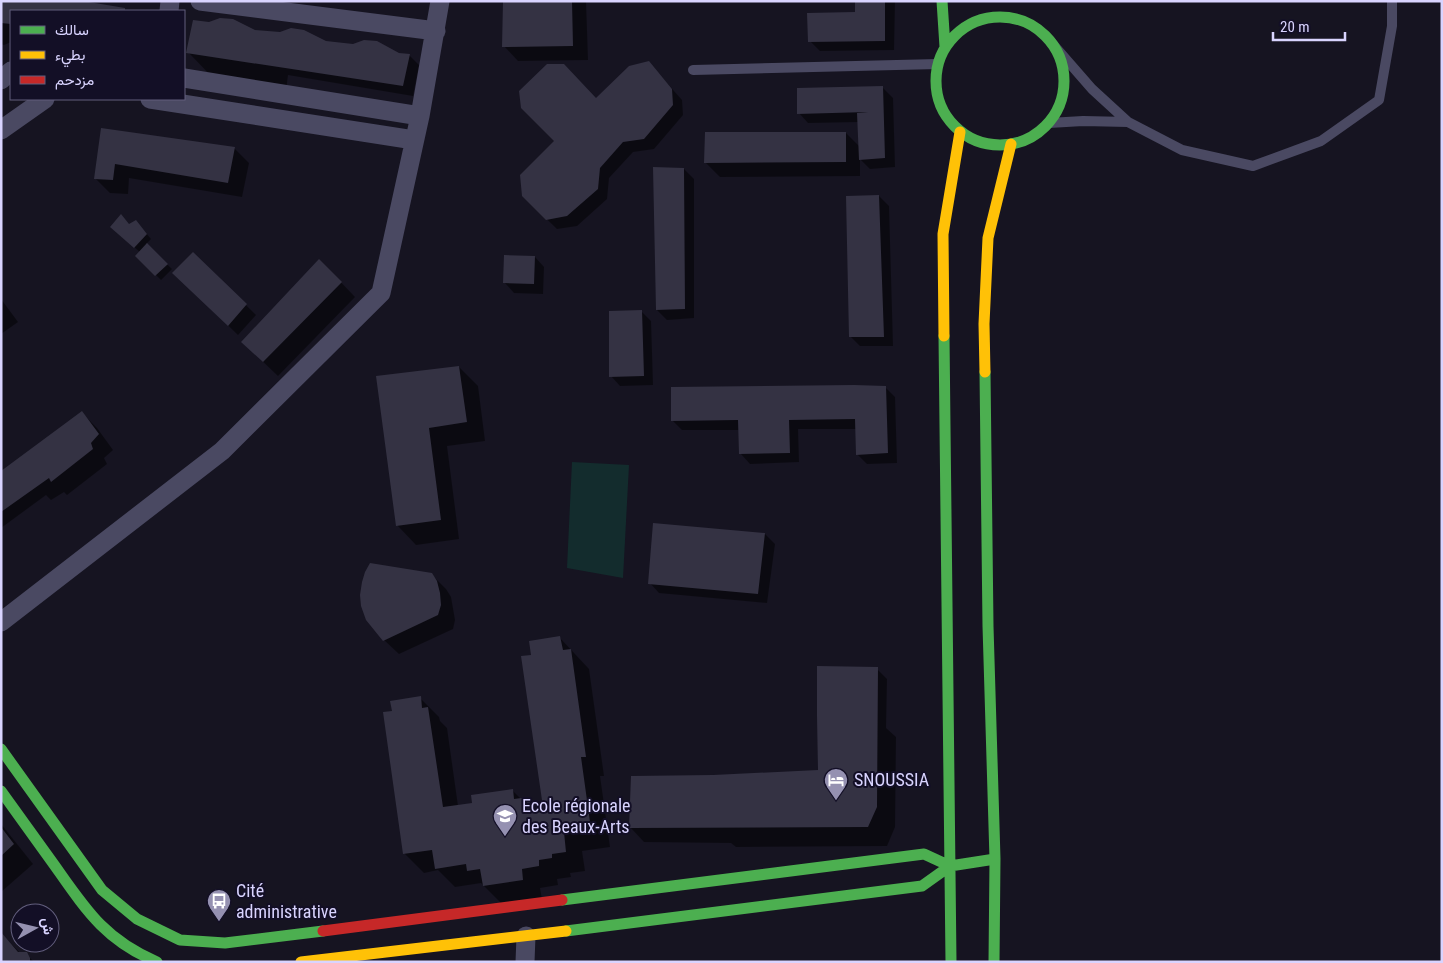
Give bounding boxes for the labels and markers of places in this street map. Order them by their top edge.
hotel icon: SNOUSSIA [823,767,849,801]
place label: SNOUSSIA [854,769,930,790]
place label: Ecole régionale des Beaux-Arts [522,795,631,837]
school or university icon: Ecole régionale des Beaux-Arts [492,803,518,837]
place label: Cité administrative [236,880,337,922]
bus stop icon: Cité administrative [206,888,232,922]

